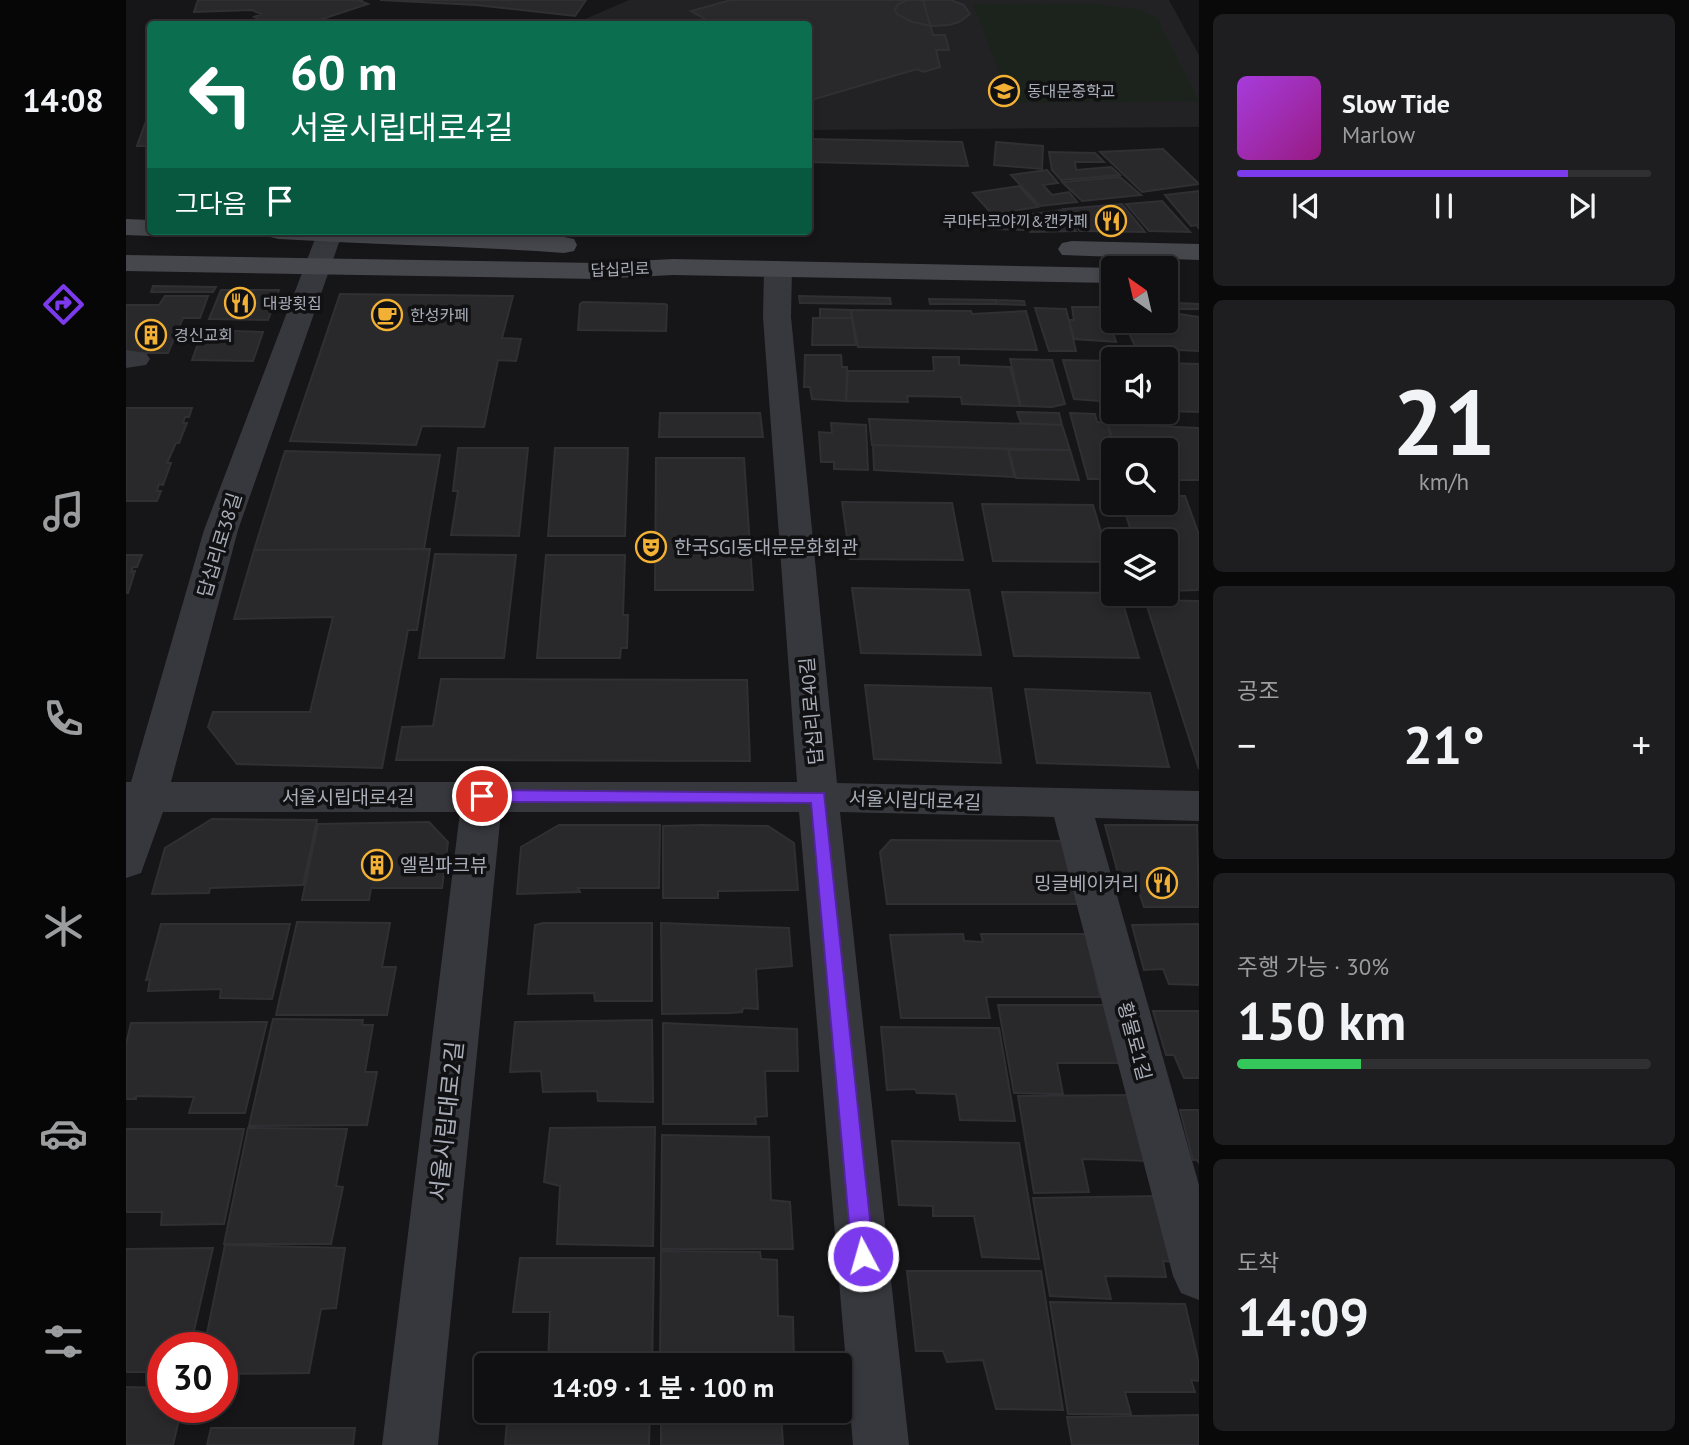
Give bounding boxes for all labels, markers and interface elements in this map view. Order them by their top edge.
text: 60 m [290,40,397,104]
icon: left [175,49,266,140]
school or university icon: 동대문중학교 [987,74,1021,108]
text: 14:08 [22,79,104,121]
place label: 동대문중학교 [1027,81,1115,101]
text: Slow Tide [1342,87,1450,120]
text: 서울시립대로4길 [290,106,514,148]
text: Marlow [1342,120,1415,149]
icon: arrive [261,182,299,220]
text: 그다음 [175,187,247,220]
icon: previous [1287,187,1325,225]
icon: pause [1425,187,1463,225]
icon: next [1563,187,1601,225]
restaurant icon: 쿠마타코야끼&캔카페 [1094,204,1128,238]
place label: 쿠마타코야끼&캔카페 [942,211,1088,231]
north arrow [1101,256,1178,332]
map controls [1101,256,1178,606]
street label: 답십리로 [590,258,650,280]
icon: directions [39,280,88,329]
restaurant icon: 대광횟집 [223,286,257,320]
place label: 대광횟집 [263,293,322,313]
cafe icon: 한성카페 [370,298,404,332]
place label: 한성카페 [410,305,469,325]
building icon: 경신교회 [134,318,168,352]
place label: 경신교회 [174,325,233,345]
button: sound [1101,347,1178,424]
text: 21 [1392,362,1496,480]
button: search [1101,438,1178,515]
text: km/h [1419,467,1469,496]
icon: music [39,487,88,536]
street label: 답십리로38길 [192,490,246,600]
button: layers [1101,529,1178,606]
theatre icon: 한국SGI동대문문화회관 [634,530,668,564]
place label: 한국SGI동대문문화회관 [674,535,859,559]
street label: 답십리로40길 [794,656,828,766]
text: 공조 [1237,676,1279,705]
icon: phone [39,694,88,743]
text: 21° [1403,711,1485,778]
text: − [1237,720,1256,769]
text: + [1632,720,1651,769]
pin [452,766,512,826]
icon: arrive [463,777,501,815]
street label: 서울시립대로4길 [282,785,414,809]
street label: 서울시립대로4길 [848,786,982,814]
building icon: 엘림파크뷰 [360,848,394,882]
place label: 엘림파크뷰 [400,853,487,877]
restaurant icon: 밍글베이커리 [1145,866,1179,900]
place label: 밍글베이커리 [1034,871,1139,895]
icon: climate [39,902,88,951]
text: 주행 가능 · 30% [1237,952,1389,981]
text: 150 km [1237,987,1406,1054]
street label: 황물로1길 [1113,999,1157,1083]
street label: 서울시립대로2길 [423,1040,469,1202]
icon: car [39,1109,88,1158]
position arrow [826,1219,900,1293]
text: 도착 [1237,1248,1279,1277]
text: 14:09 [1237,1283,1369,1350]
icon: filters [39,1317,88,1366]
speed limit sign: 30 [147,1332,238,1423]
text: 14:09 · 1 분 · 100 m [552,1371,774,1404]

